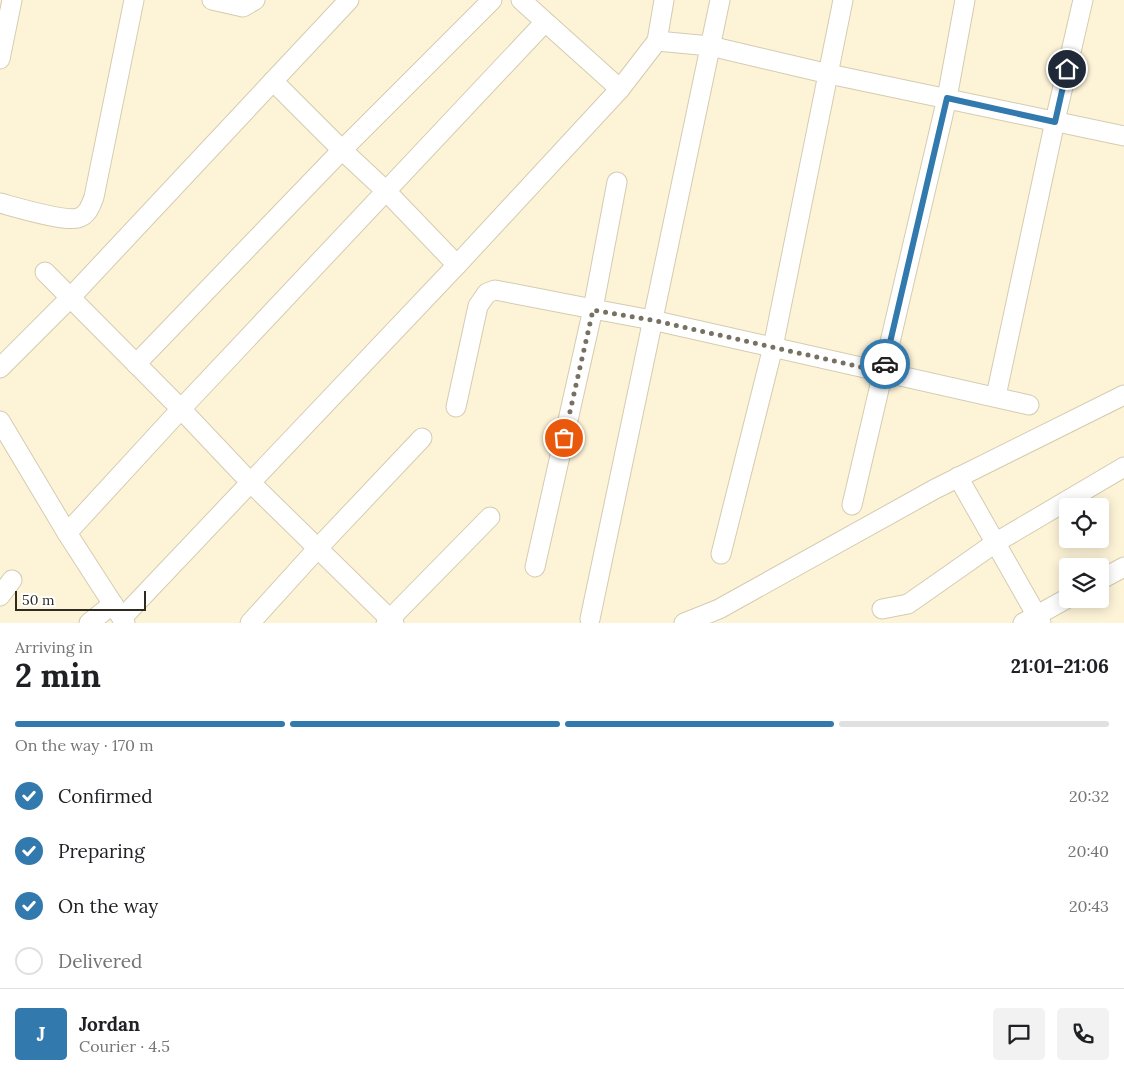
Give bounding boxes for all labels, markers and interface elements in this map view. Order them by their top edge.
pin [1046,48,1088,90]
icon: home [1053,55,1081,83]
courier [860,339,910,389]
icon: car [871,350,899,378]
pin [543,417,585,459]
icon: bag [550,424,578,452]
map controls [1059,498,1109,608]
button: locate [1059,498,1109,548]
button: layers [1059,558,1109,608]
scale bar [15,588,146,611]
text: 50 m [22,591,55,609]
text: Arriving in [15,637,93,657]
text: 21:01–21:06 [1011,654,1109,678]
text: 2 min [15,655,101,696]
text: On the way · 170 m [15,735,154,755]
icon: check [15,782,43,810]
text: Confirmed [58,784,153,808]
text: 20:32 [1069,786,1109,806]
icon: check [15,837,43,865]
text: Preparing [58,839,145,863]
text: 20:40 [1068,841,1109,861]
icon: check [15,892,43,920]
text: On the way [58,894,158,918]
text: 20:43 [1069,896,1109,916]
text: Delivered [58,949,142,973]
button: chat [993,1008,1045,1060]
button: phone [1057,1008,1109,1060]
text: Jordan [79,1012,140,1036]
text: J [37,1022,45,1046]
text: Courier · 4.5 [79,1036,170,1056]

